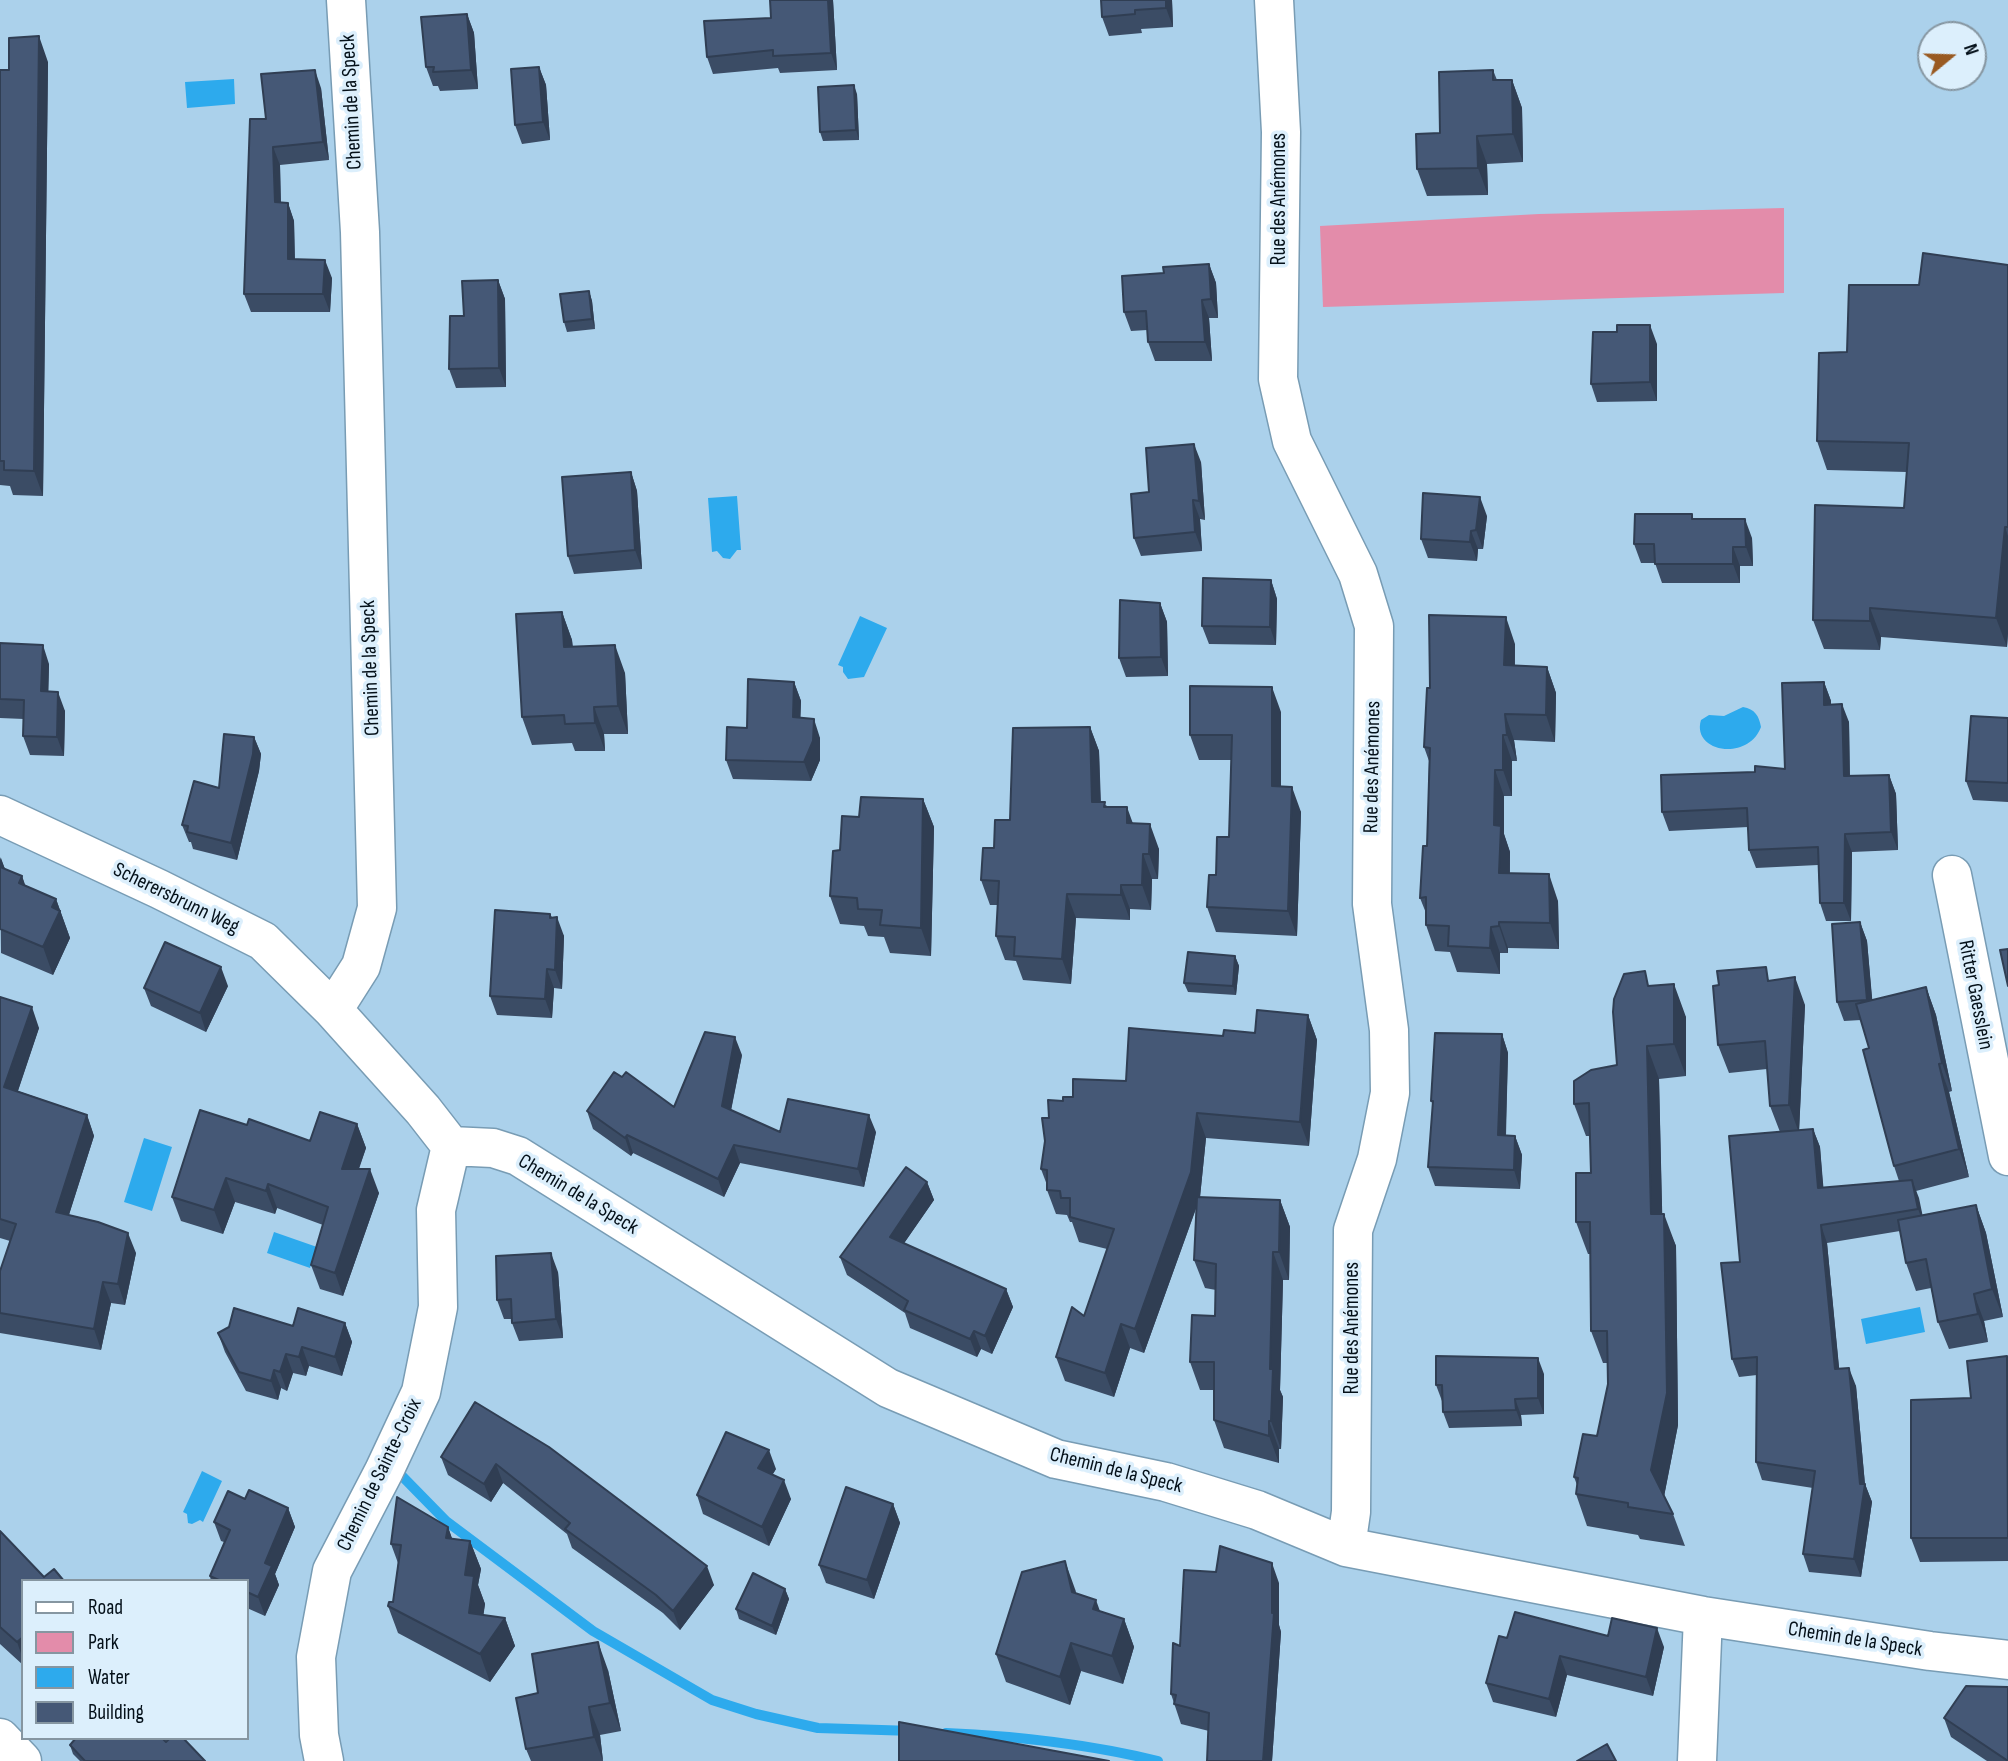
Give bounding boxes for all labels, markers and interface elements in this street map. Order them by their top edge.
north arrow [1917,21,1987,91]
street label: Chemin de la Speck [336,34,368,170]
text: N [1958,41,1983,58]
street label: Rue des Anémones [1267,133,1293,265]
street label: Chemin de la Speck [356,600,386,736]
street label: Rue des Anémones [1359,701,1387,833]
street label: Scherersbrunn Weg [109,858,243,940]
street label: Ritter Gaesslein [1952,938,1998,1052]
street label: Chemin de la Speck [513,1149,643,1241]
street label: Rue des Anémones [1340,1262,1366,1394]
street label: Chemin de Sainte-Croix [332,1395,428,1555]
street label: Chemin de la Speck [1047,1442,1185,1500]
legend [21,1579,248,1740]
text: Road [88,1595,123,1620]
street label: Chemin de la Speck [1786,1617,1924,1663]
text: Park [88,1630,119,1655]
text: Water [88,1665,130,1690]
text: Building [88,1700,144,1725]

